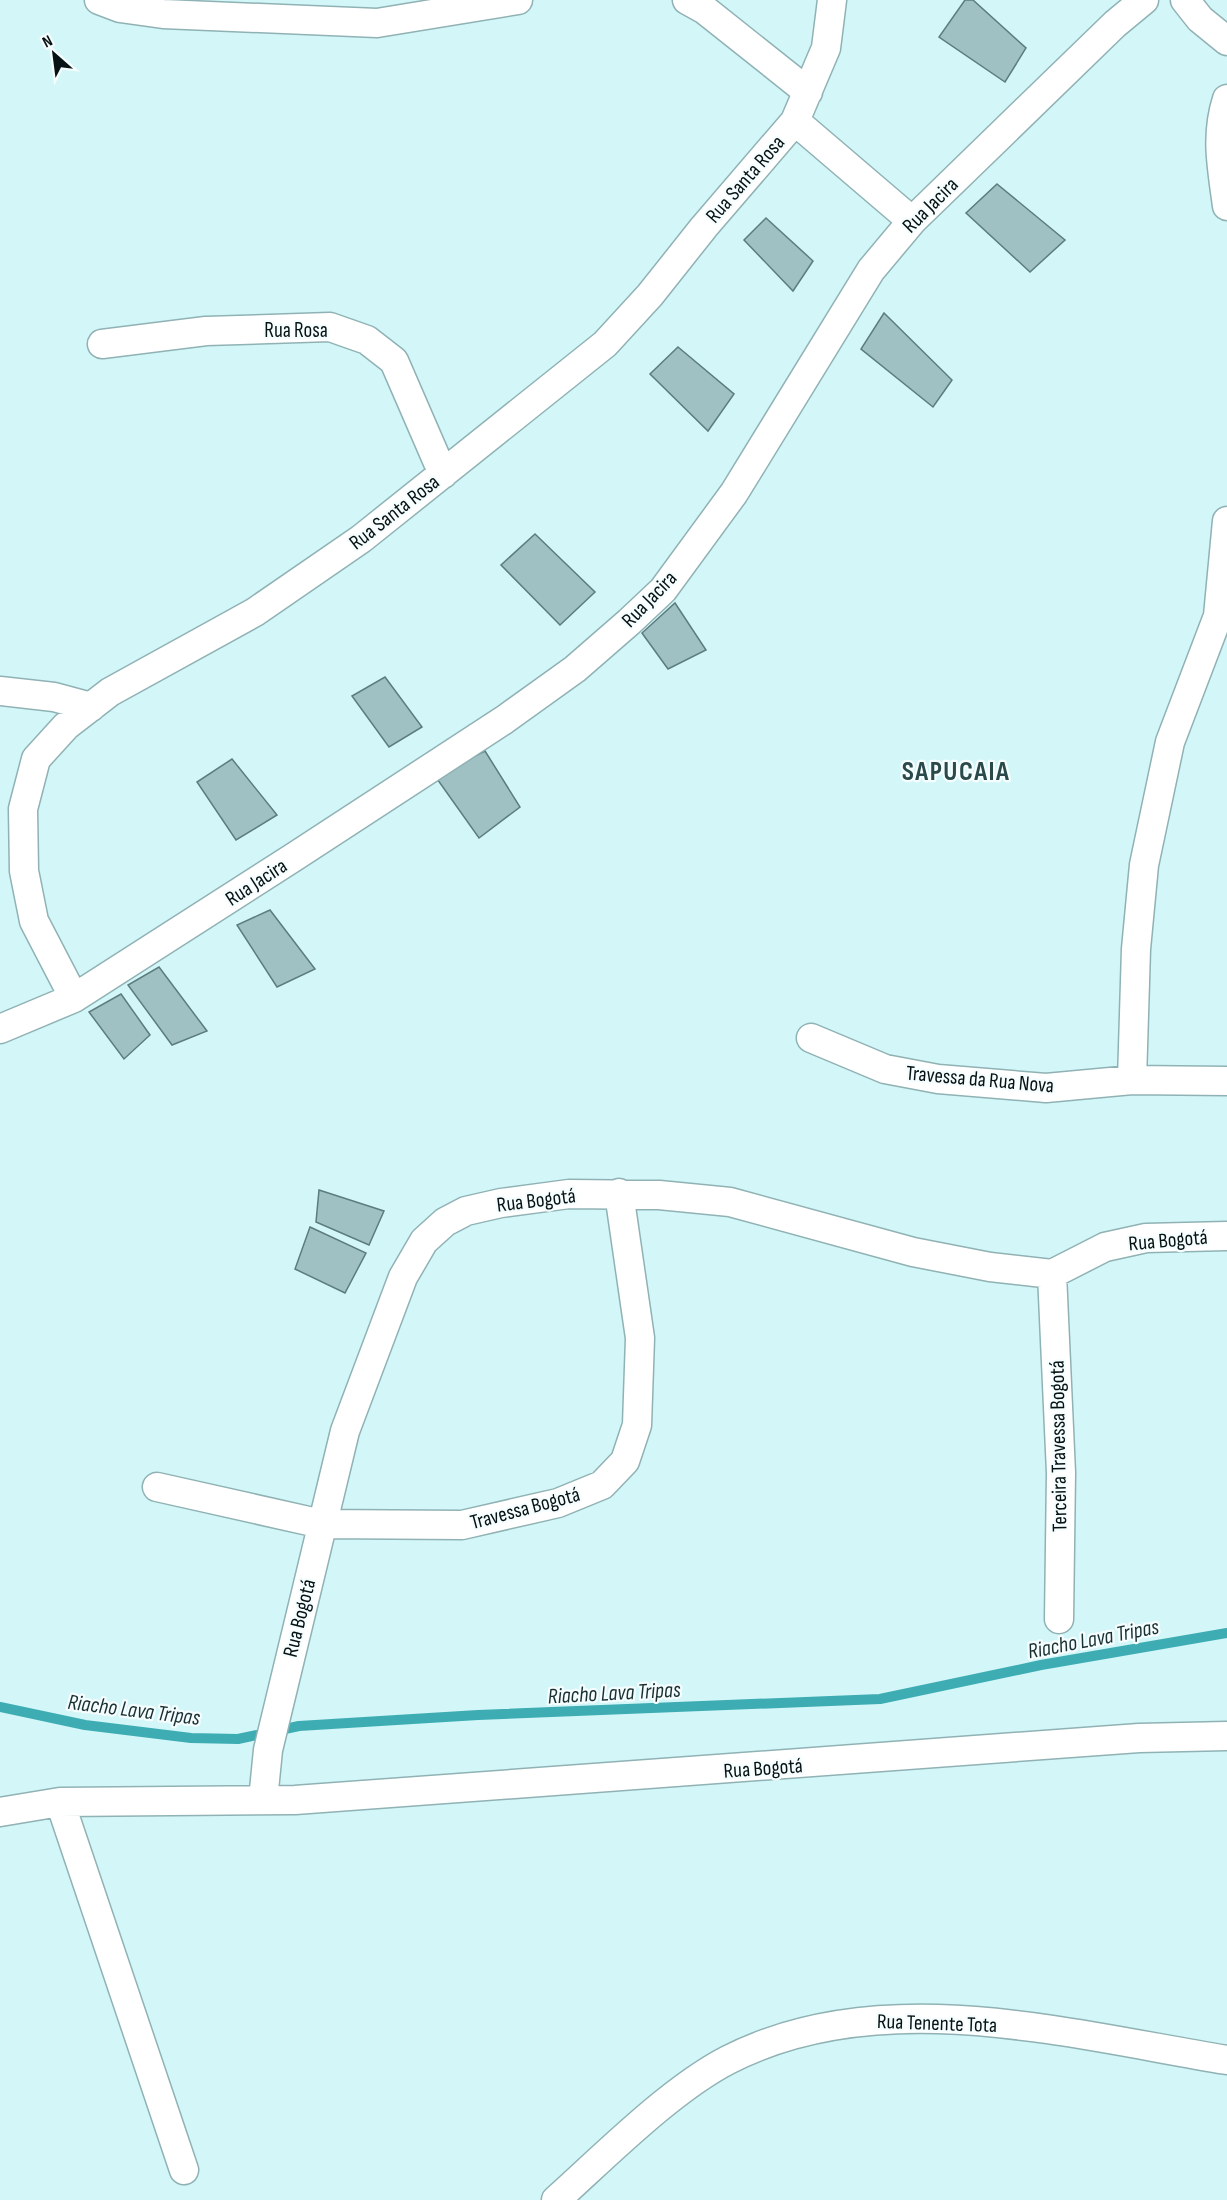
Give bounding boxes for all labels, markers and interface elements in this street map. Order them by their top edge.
north arrow [24,24,84,84]
text: N [39,32,56,52]
street label: Rua Santa Rosa [701,131,790,228]
street label: Rua Jacira [897,172,963,238]
street label: Rua Rosa [264,318,328,343]
street label: Rua Santa Rosa [344,469,444,555]
street label: Rua Jacira [617,566,682,633]
district label: SAPUCAIA [902,756,1010,788]
street label: Rua Jacira [221,853,292,912]
street label: Travessa da Rua Nova [905,1061,1055,1098]
street label: Rua Bogotá [495,1183,577,1218]
street label: Rua Bogotá [1127,1225,1209,1256]
street label: Terceira Travessa Bogotá [1045,1360,1072,1532]
street label: Travessa Bogotá [468,1482,583,1535]
street label: Rua Bogotá [278,1577,321,1660]
water label: Riacho Lava Tripas [1025,1613,1161,1665]
water label: Riacho Lava Tripas [547,1677,681,1710]
water label: Riacho Lava Tripas [66,1689,202,1732]
street label: Rua Bogotá [723,1753,803,1784]
street label: Rua Tenente Tota [876,2009,998,2038]

